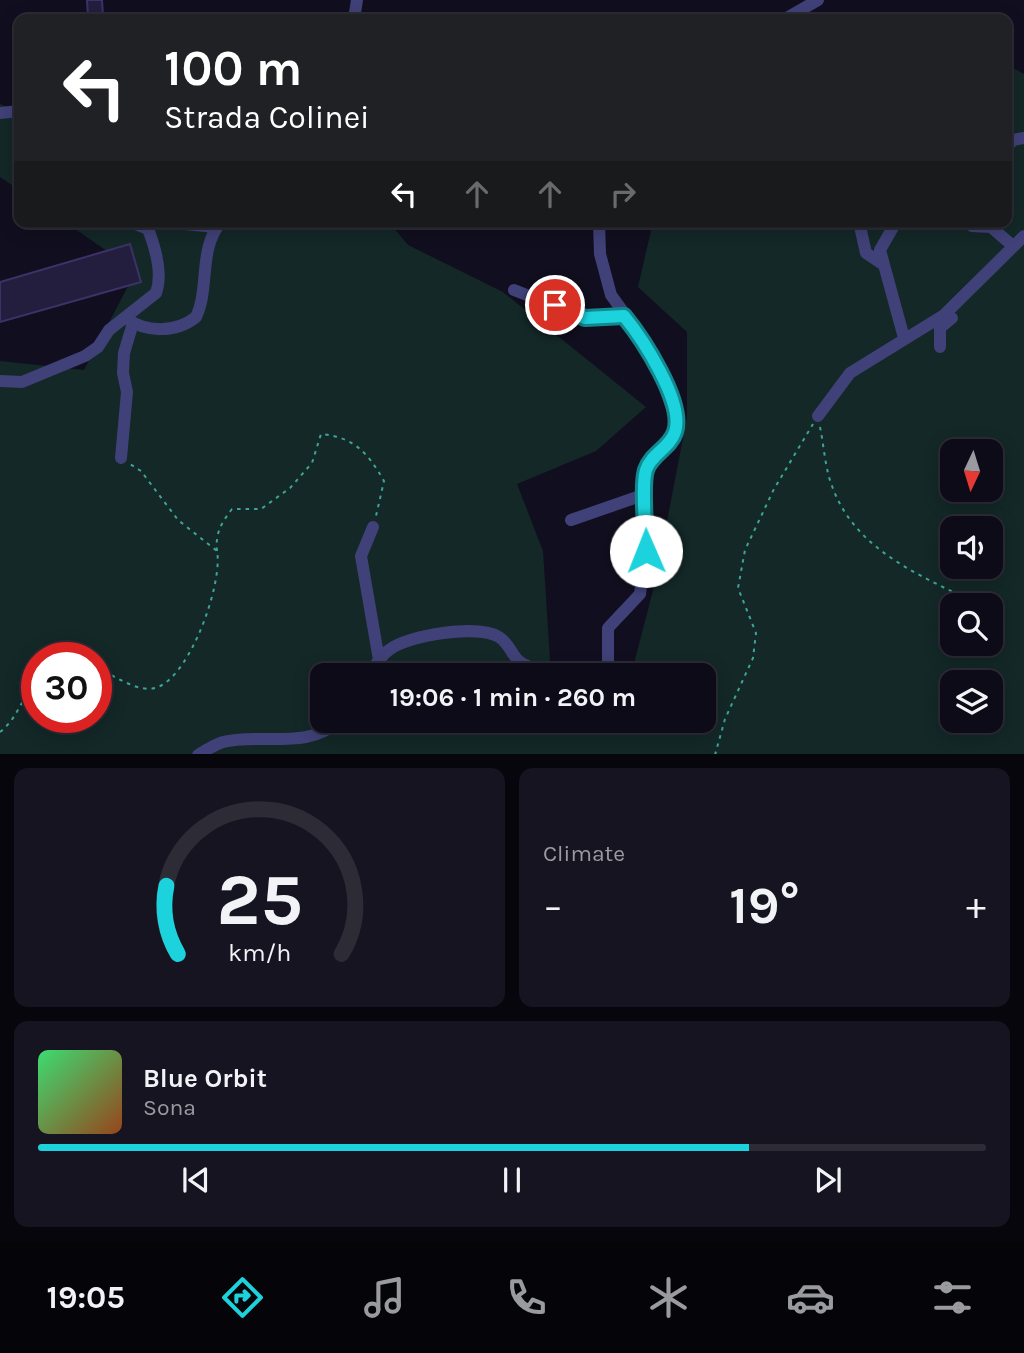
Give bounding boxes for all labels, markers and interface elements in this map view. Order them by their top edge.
text: 100 m [164,40,302,97]
icon: left [49,42,140,133]
text: Strada Colinei [164,99,370,136]
icon: left [385,175,423,213]
icon: ahead [458,175,496,213]
icon: ahead [531,175,569,213]
icon: right [604,175,642,213]
pin [525,275,585,335]
icon: arrive [536,286,574,324]
north arrow [940,439,1003,502]
map controls [940,439,1003,733]
position arrow [609,514,683,588]
button: sound [940,516,1003,579]
button: search [940,593,1003,656]
speed limit sign: 30 [21,642,112,733]
button: layers [940,670,1003,733]
text: 19:06 · 1 min · 260 m [390,682,636,713]
text: Climate [543,840,625,867]
text: 25 [216,857,303,942]
text: 19° [729,875,800,936]
text: − [543,884,563,929]
text: + [966,884,986,929]
text: km/h [228,937,291,966]
text: Blue Orbit [143,1063,267,1094]
text: Sona [143,1094,196,1121]
icon: previous [177,1161,215,1199]
icon: pause [493,1161,531,1199]
icon: next [809,1161,847,1199]
icon: directions [218,1273,267,1322]
icon: music [360,1273,409,1322]
icon: phone [502,1273,551,1322]
icon: climate [644,1273,693,1322]
icon: car [786,1273,835,1322]
icon: filters [928,1273,977,1322]
text: 19:05 [47,1279,125,1316]

